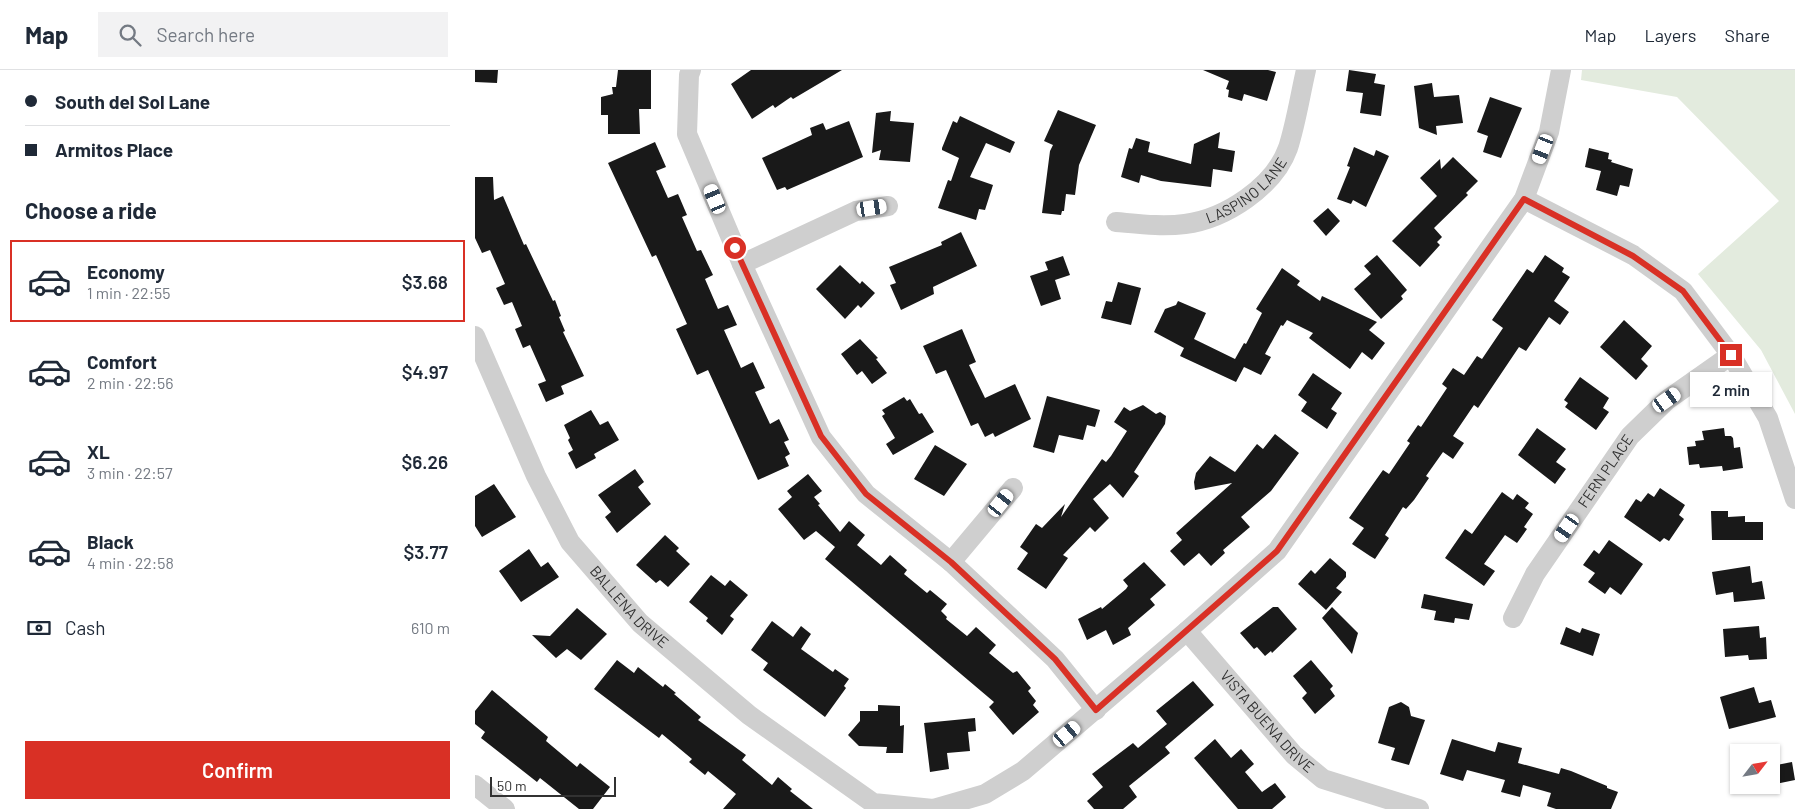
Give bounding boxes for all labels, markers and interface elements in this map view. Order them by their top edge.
search box [98,12,448,57]
text: Map [25,20,68,49]
icon: search [116,21,144,49]
text: Search here [156,23,255,46]
text: Map [1584,24,1616,46]
text: Layers [1644,24,1697,46]
text: Share [1725,24,1770,46]
text: South del Sol Lane [55,90,210,113]
car [1530,132,1555,166]
text: Armitos Place [55,138,173,161]
street label: LASPINO LANE [1203,154,1290,227]
car [702,182,727,216]
text: Choose a ride [25,197,157,223]
car [856,198,887,218]
route start [724,237,746,259]
icon: car [27,259,72,304]
text: Economy [87,260,165,283]
text: $3.68 [402,270,448,293]
text: 1 min · 22:55 [87,283,171,302]
route end [1720,344,1742,366]
icon: car [27,349,72,394]
text: Comfort [87,350,157,373]
text: $4.97 [402,360,448,383]
callout: 2 min [1690,372,1772,408]
text: 2 min · 22:56 [87,373,174,392]
text: 2 min [1712,380,1750,399]
car [1650,385,1683,415]
street label: FERN PLACE [1573,430,1636,511]
icon: car [27,439,72,484]
text: XL [87,440,110,463]
text: $6.26 [401,450,448,473]
text: 3 min · 22:57 [87,463,173,482]
car [985,487,1016,519]
car [1552,511,1581,545]
icon: car [27,529,72,574]
text: Black [87,530,134,553]
text: $3.77 [403,540,448,563]
text: 4 min · 22:58 [87,553,174,572]
street label: BALLENA DRIVE [587,562,673,651]
icon: cash [25,614,53,642]
text: Cash [65,616,106,639]
text: 610 m [411,618,450,637]
street label: VISTA BUENA DRIVE [1217,666,1318,776]
car [1050,719,1083,749]
button: Confirm [25,741,450,799]
north arrow [1730,744,1780,794]
map controls [1730,744,1780,794]
scale bar [490,774,616,797]
text: 50 m [497,777,526,794]

